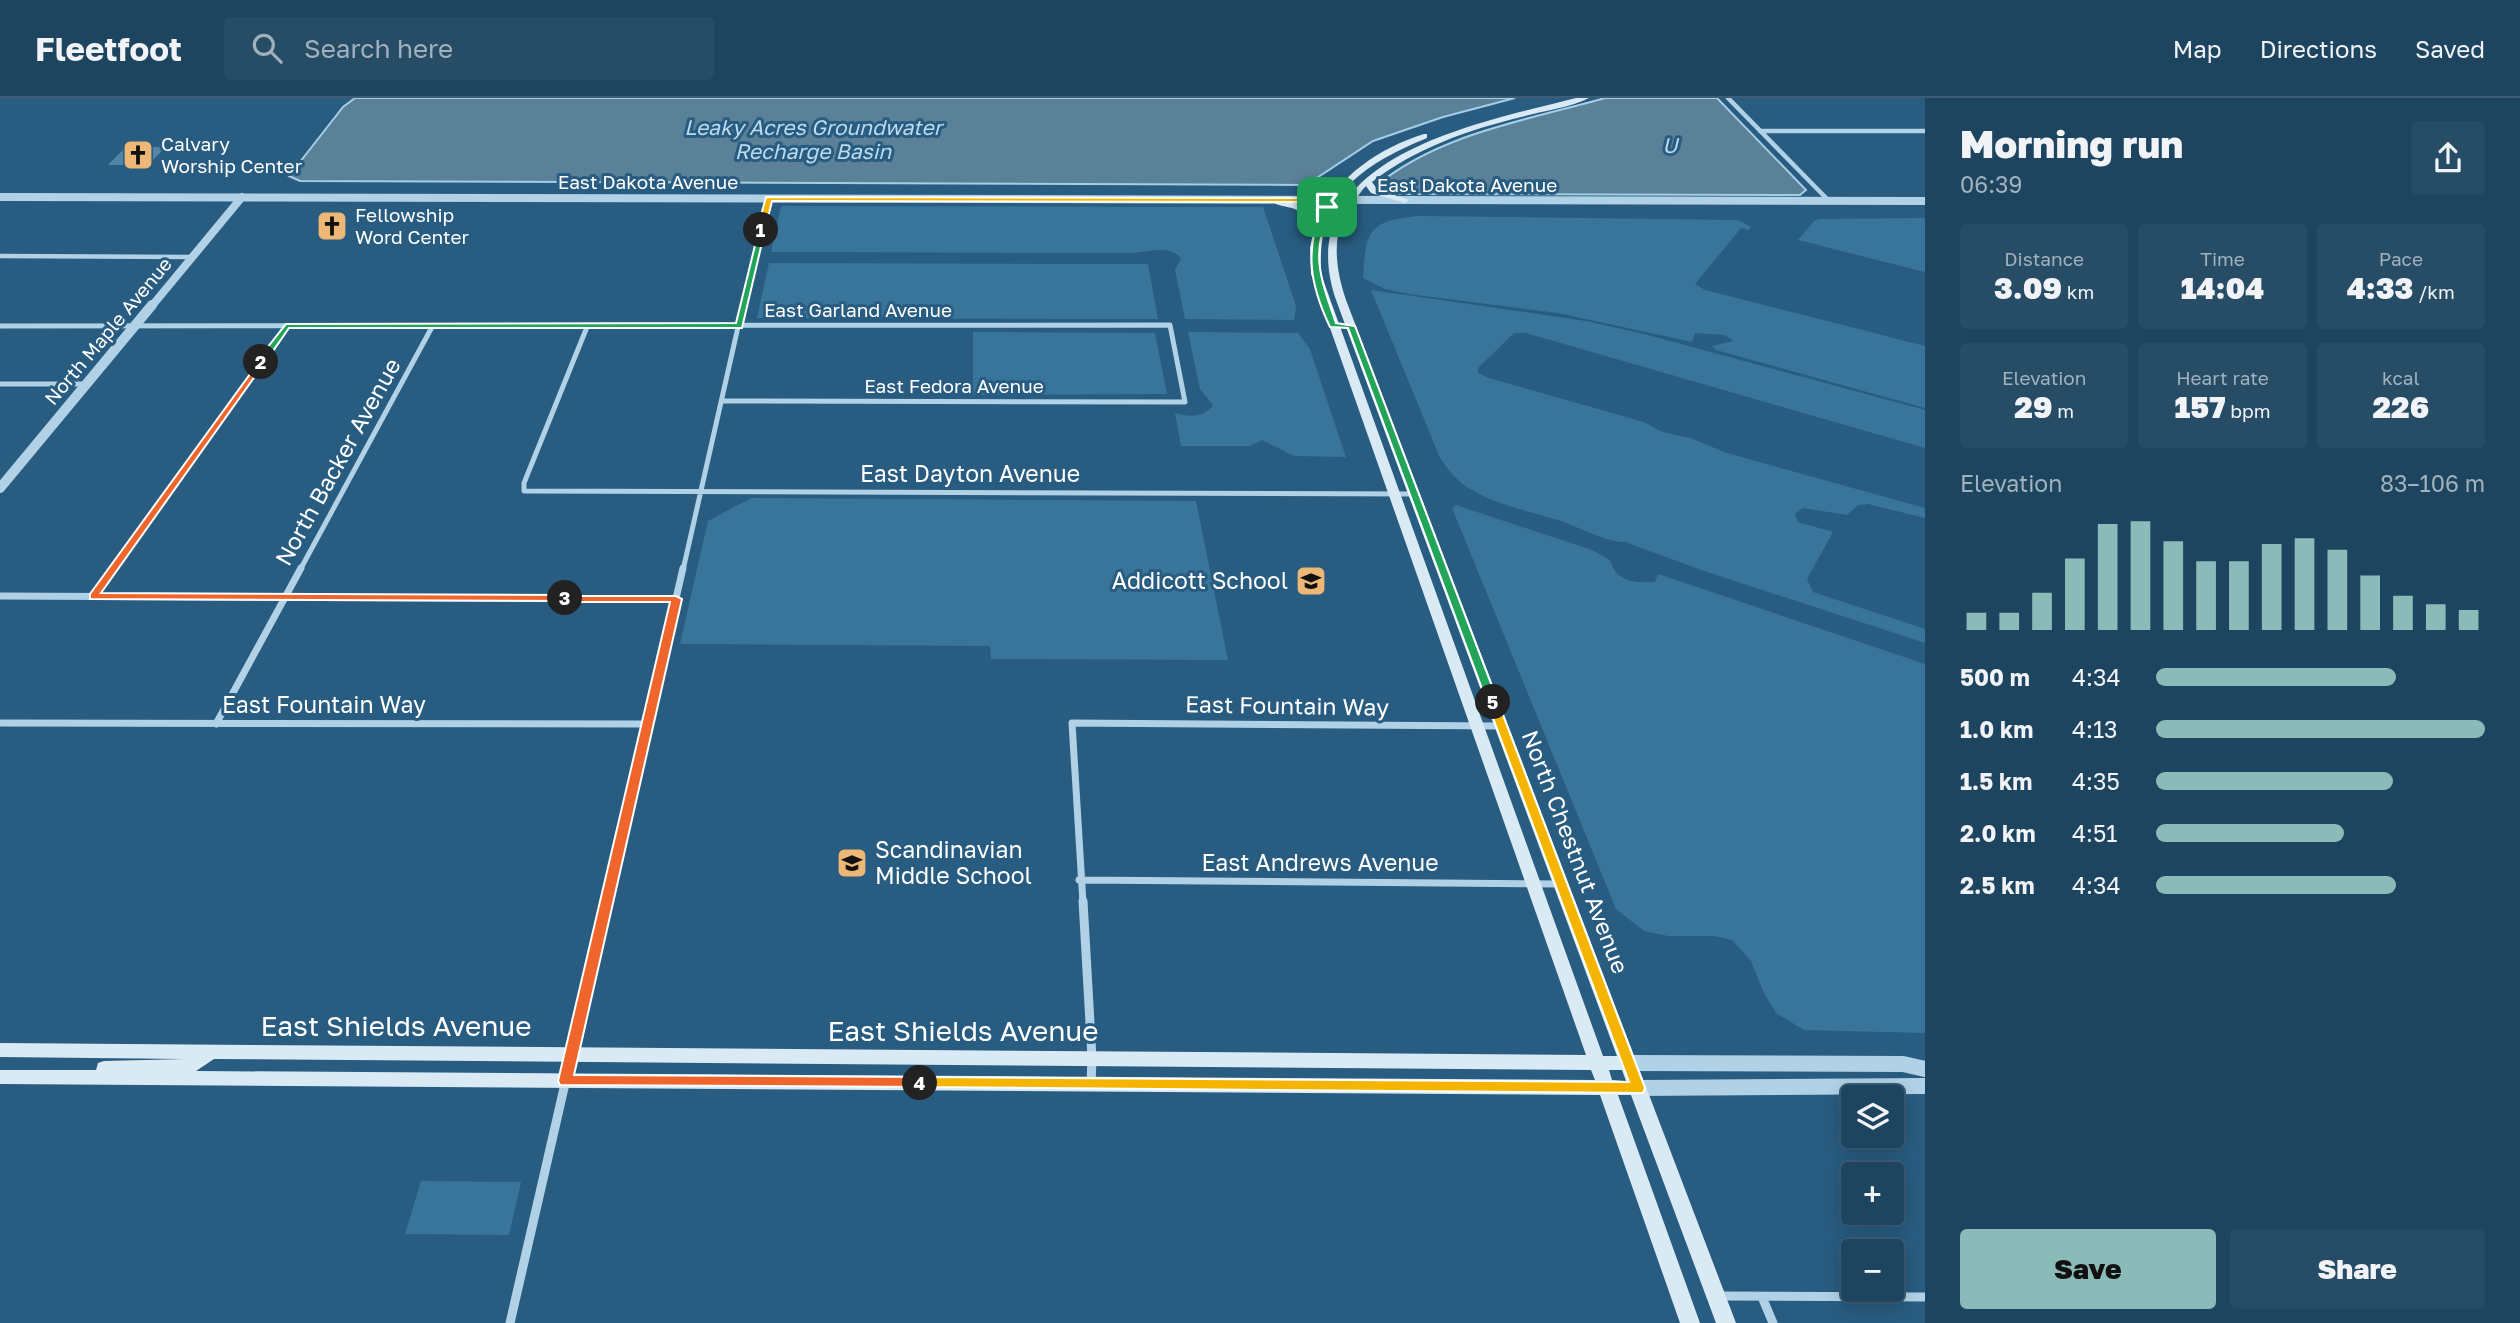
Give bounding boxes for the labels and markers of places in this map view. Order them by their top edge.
place label: Calvary Worship Center [161,132,303,177]
church icon: Calvary Worship Center [121,138,155,172]
pin [1297,177,1357,237]
place label: Fellowship Word Center [355,203,470,248]
church icon: Fellowship Word Center [315,209,349,243]
pin: 1 [744,212,778,248]
pin: 2 [244,344,278,380]
school or university icon: Addicott School [1294,564,1328,598]
place label: Addicott School [1112,566,1288,594]
pin: 3 [548,580,582,616]
pin: 5 [1476,684,1510,720]
place label: Scandinavian Middle School [875,835,1032,889]
school or university icon: Scandinavian Middle School [835,846,869,880]
pin: 4 [902,1066,937,1100]

